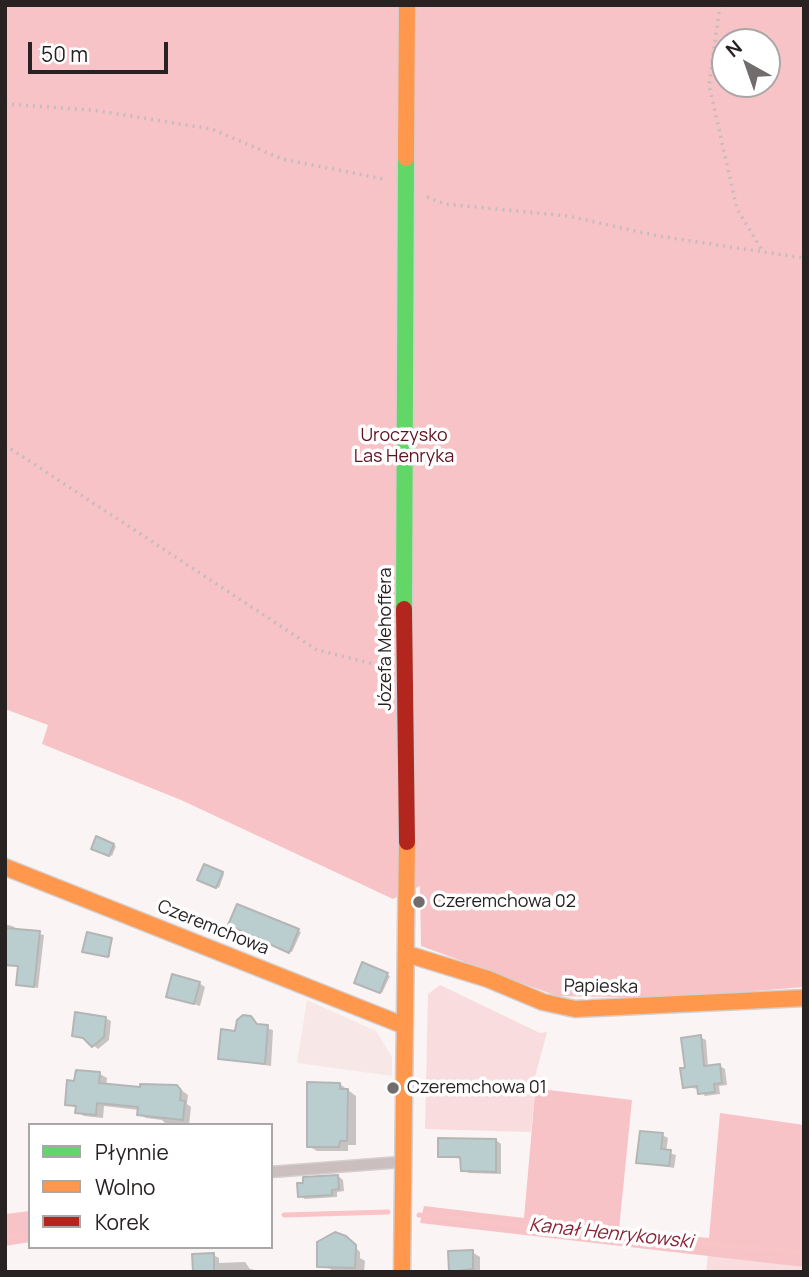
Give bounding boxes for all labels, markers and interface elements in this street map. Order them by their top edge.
scale bar [32,28,172,72]
north arrow [711,28,781,98]
text: N [720,34,747,63]
text: 50 m [41,40,88,68]
park label: Uroczysko Las Henryka [354,425,454,467]
street label: Józefa Mehoffera [375,568,397,710]
place label: Czeremchowa 02 [433,891,576,913]
marker: Czeremchowa 02 [411,894,427,910]
street label: Czeremchowa [154,896,272,960]
street label: Papieska [564,976,638,998]
place label: Czeremchowa 01 [407,1077,547,1099]
marker: Czeremchowa 01 [385,1080,401,1096]
legend [28,1123,273,1249]
text: Płynnie [95,1138,169,1166]
text: Wolno [95,1173,156,1201]
text: Korek [95,1208,149,1236]
water label: Kanał Henrykowski [528,1214,694,1254]

